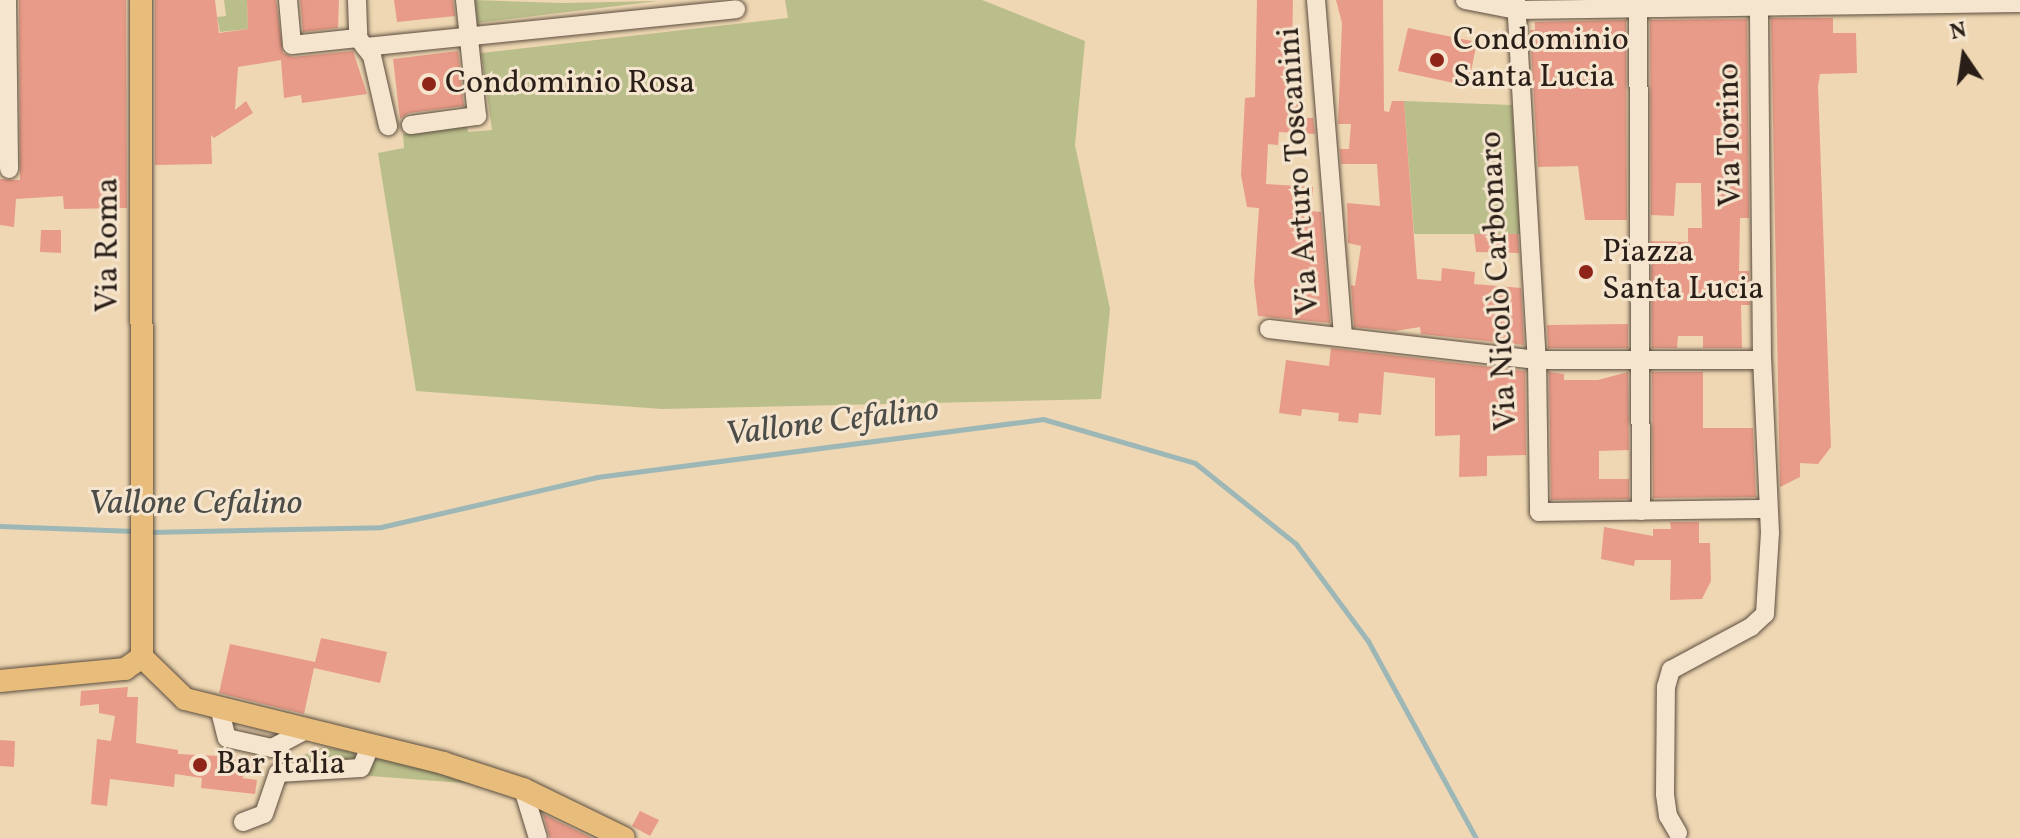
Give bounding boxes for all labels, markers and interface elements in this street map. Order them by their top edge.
text: N [1947,15,1970,49]
north arrow [1924,16,2004,96]
place label: Condominio Santa Lucia [1453,23,1629,98]
street label: Via Arturo Toscanini [1271,25,1329,317]
marker: Condominio Santa Lucia [1428,51,1446,69]
street label: Via Torino [1711,62,1751,208]
place label: Condominio Rosa [445,65,695,103]
marker: Condominio Rosa [420,75,438,93]
street label: Via Nicolò Carbonaro [1473,130,1527,432]
street label: Via Roma [90,178,128,312]
place label: Piazza Santa Lucia [1602,235,1764,310]
marker: Piazza Santa Lucia [1577,263,1595,281]
water label: Vallone Cefalino [723,390,941,456]
water label: Vallone Cefalino [88,485,302,525]
place label: Bar Italia [216,746,345,784]
marker: Bar Italia [191,756,209,774]

